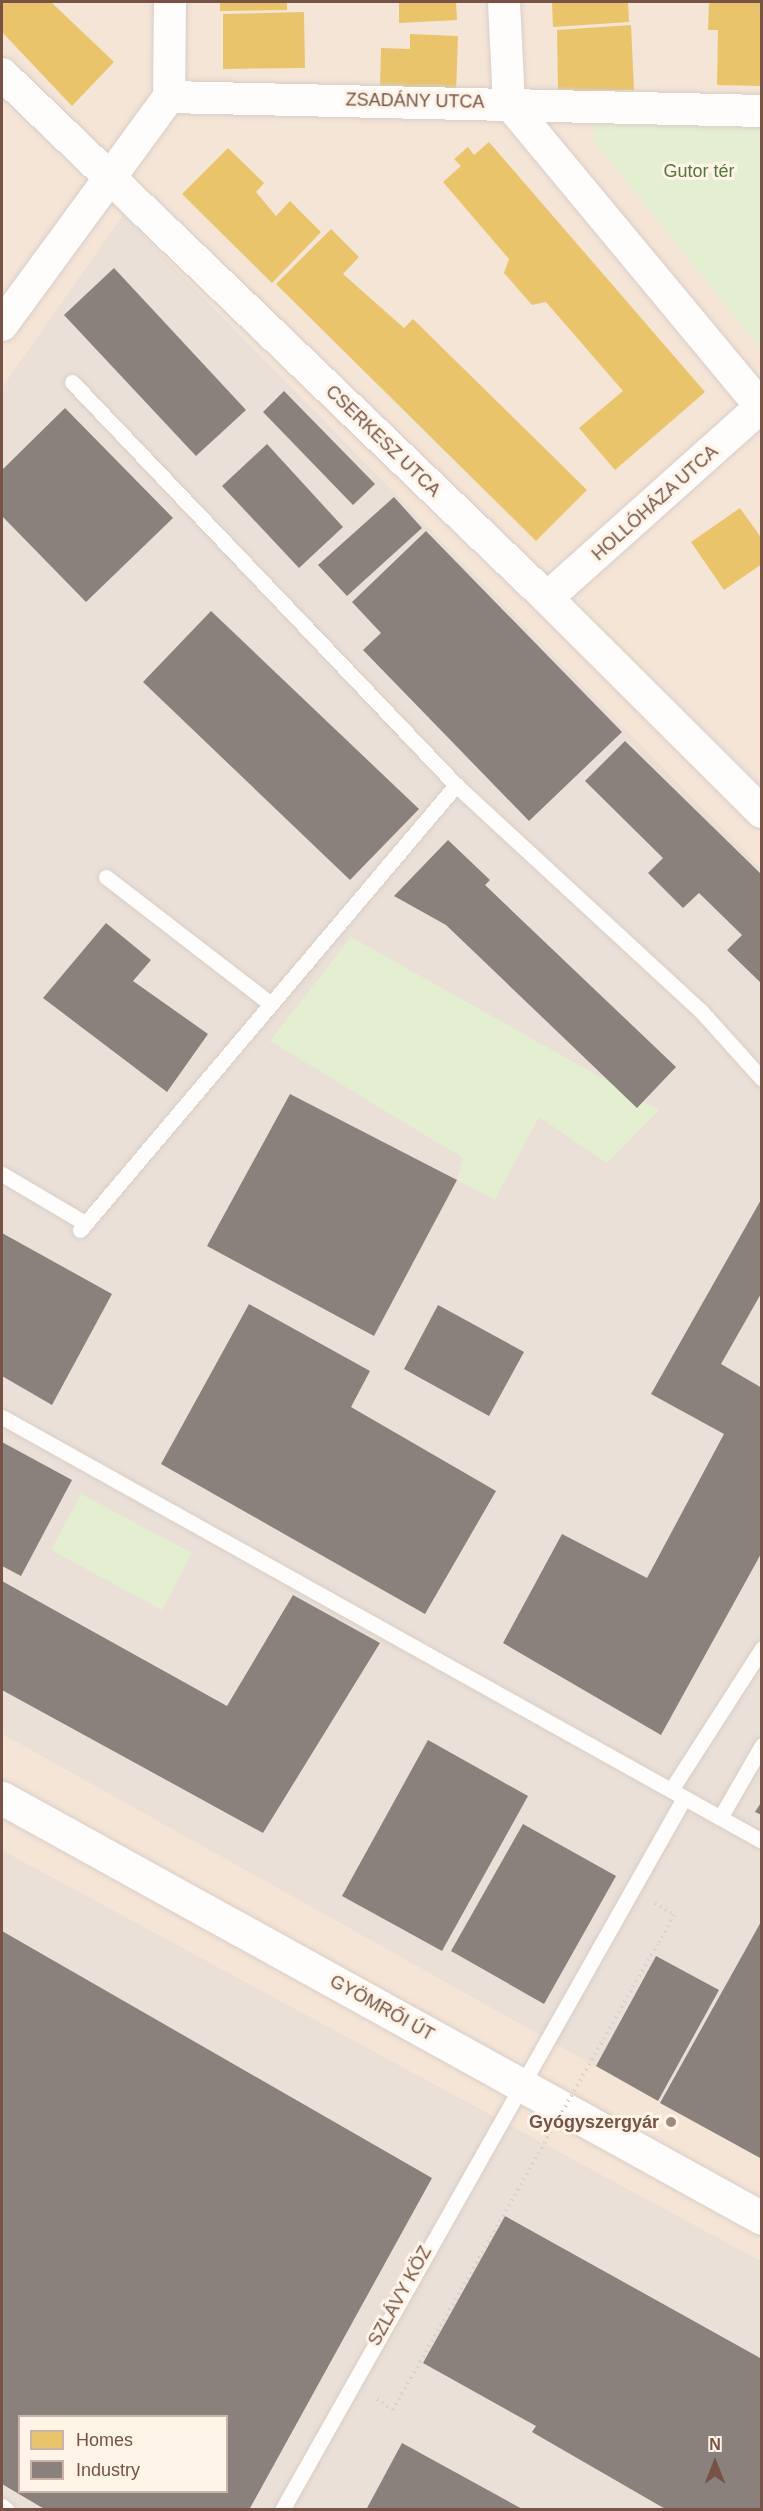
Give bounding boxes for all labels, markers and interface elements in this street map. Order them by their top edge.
street label: ZSADÁNY UTCA [345,89,485,113]
park label: Gutor tér [663,160,735,182]
street label: CSERKESZ UTCA [321,381,445,501]
street label: HOLLÓHÁZA UTCA [587,440,723,566]
street label: GYÖMRŐI ÚT [326,1970,438,2046]
place label: Gyógyszergyár [529,2111,659,2133]
marker: Gyógyszergyár [664,2115,678,2129]
street label: SZLÁVY KÖZ [364,2242,436,2350]
legend [18,2415,228,2493]
text: Homes [76,2430,133,2450]
north arrow [685,2433,745,2493]
text: N [709,2436,721,2453]
text: Industry [76,2460,140,2480]

